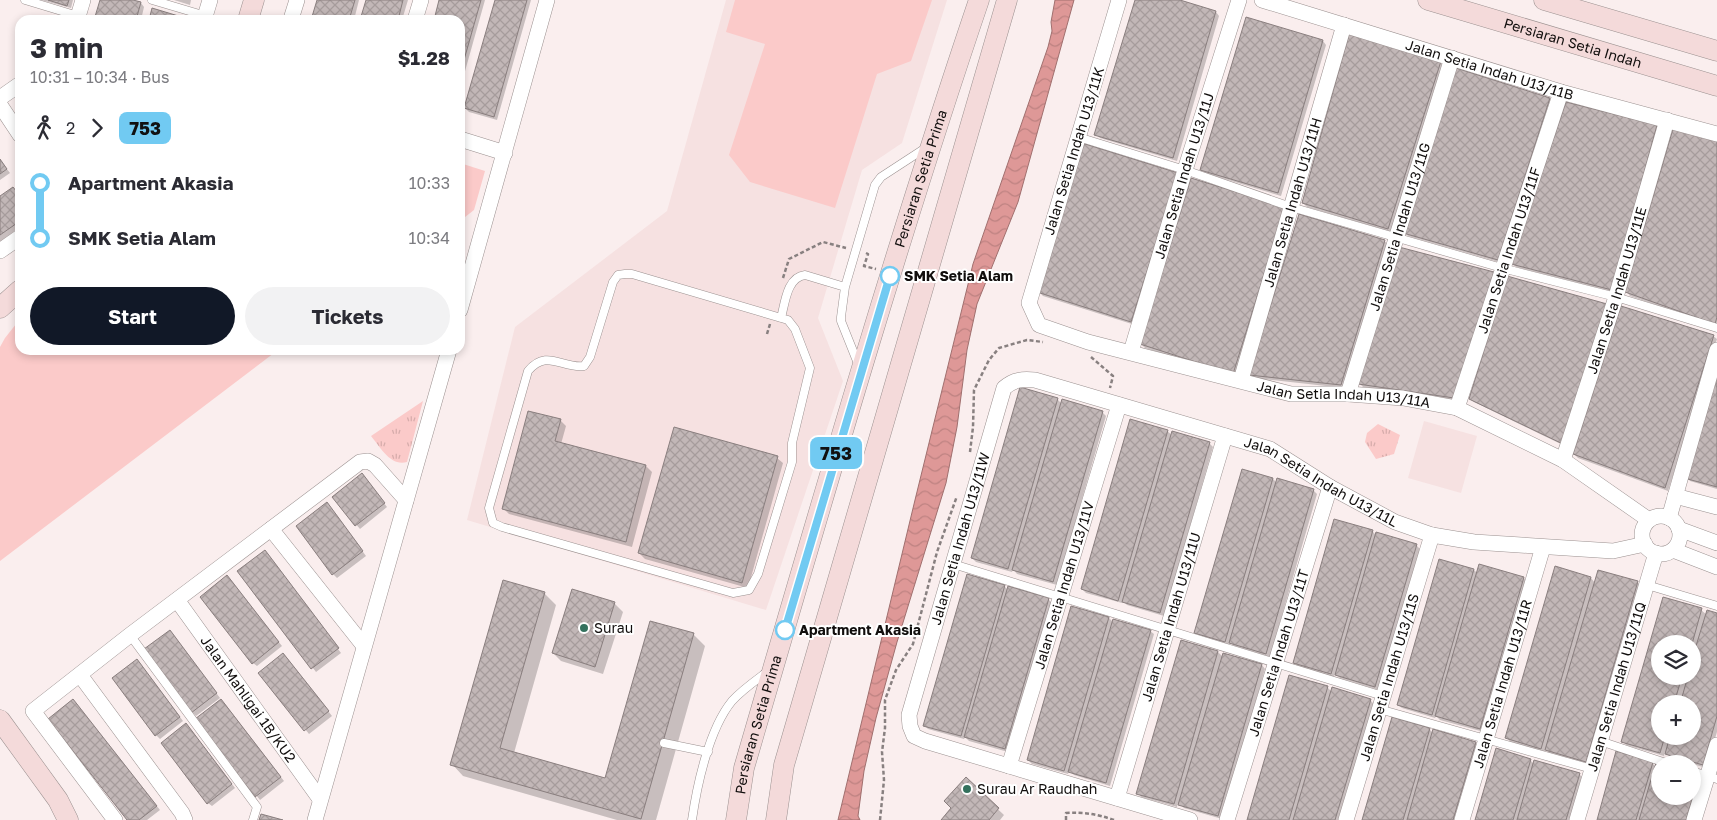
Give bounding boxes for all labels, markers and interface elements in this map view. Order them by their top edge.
street label: Persiaran Setia Indah [1502,14,1644,71]
text: 3 min [30,31,103,64]
street label: Jalan Setia Indah U13/11B [1404,36,1575,103]
text: $1.28 [398,46,450,69]
street label: Jalan Setia Indah U13/11K [1040,64,1107,237]
text: 10:31 – 10:34 · Bus [30,67,169,87]
street label: Jalan Setia Indah U13/11J [1150,90,1217,261]
street label: Persiaran Setia Prima [890,107,950,249]
icon: walk [30,114,58,142]
icon: forward [83,114,111,142]
street label: Jalan Setia Indah U13/11H [1259,115,1325,289]
text: 753 [129,117,161,139]
text: 2 [66,118,75,138]
street label: Jalan Setia Indah U13/11G [1365,140,1433,313]
street label: Jalan Setia Indah U13/11F [1473,165,1544,335]
text: Apartment Akasia [68,171,233,194]
text: 10:33 [409,173,450,193]
street label: Jalan Setia Indah U13/11E [1583,205,1650,376]
text: SMK Setia Alam [68,226,216,249]
text: 10:34 [408,228,450,248]
marker: SMK Setia Alam [880,266,900,286]
place label: SMK Setia Alam [904,267,1013,284]
button: Start [30,287,235,345]
button: Tickets [245,287,450,345]
street label: Jalan Setia Indah U13/11A [1255,377,1432,411]
street label: Jalan Setia Indah U13/11L [1242,433,1401,530]
line badge: 753 [807,437,865,469]
text: 753 [820,442,852,464]
street label: Jalan Setia Indah U13/11W [927,450,993,627]
street label: Jalan Setia Indah U13/11V [1030,498,1097,671]
street label: Jalan Setia Indah U13/11U [1137,530,1204,703]
street label: Jalan Setia Indah U13/11T [1244,567,1312,738]
street label: Jalan Setia Indah U13/11S [1355,591,1422,763]
street label: Jalan Setia Indah U13/11R [1469,597,1535,770]
street label: Jalan Setia Indah U13/11Q [1583,600,1649,773]
place label: Surau [594,619,633,636]
marker: Apartment Akasia [775,620,795,640]
place label: Apartment Akasia [799,621,921,638]
marker: Surau [578,622,590,634]
street label: Jalan Mahligai 1B/KU2 [197,632,300,765]
map controls [1651,635,1701,805]
button: layers [1651,635,1701,685]
street label: Persiaran Setia Prima [731,653,785,795]
button: + [1651,695,1701,745]
button: − [1651,755,1701,805]
place label: Surau Ar Raudhah [977,780,1097,797]
marker: Surau Ar Raudhah [961,783,973,795]

